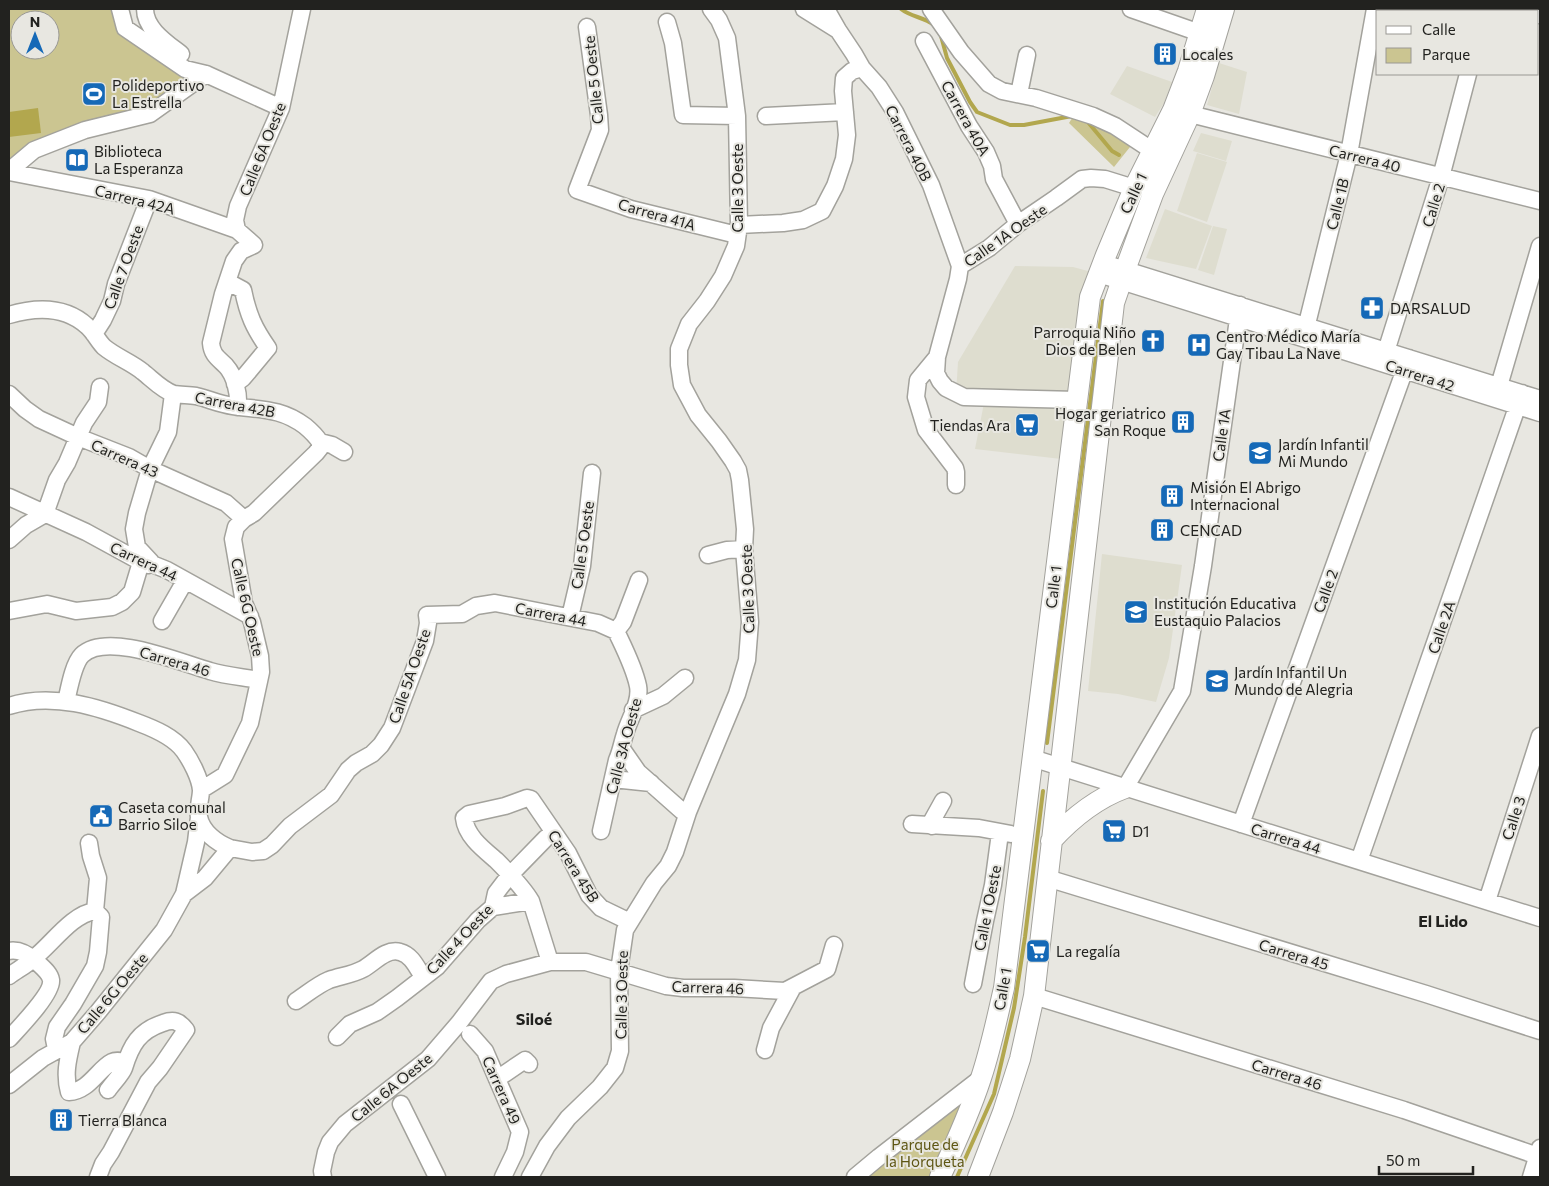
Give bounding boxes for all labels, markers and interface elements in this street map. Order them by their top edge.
north arrow [10,10,60,60]
legend [1376,10,1539,75]
text: N [30,13,40,30]
text: Calle [1422,20,1456,38]
street label: Calle 5 Oeste [579,35,607,125]
building icon: Locales [1152,41,1178,67]
place label: Locales [1182,45,1234,63]
text: Parque [1422,45,1470,63]
place label: Polideportivo La Estrella [112,76,205,111]
street label: Carrera 40A [938,77,994,159]
sports icon: Polideportivo La Estrella [81,81,107,107]
street label: Calle 6A Oeste [235,99,289,198]
street label: Carrera 40B [882,102,936,184]
street label: Carrera 40 [1327,140,1403,176]
place label: Biblioteca La Esperanza [94,142,183,177]
street label: Calle 3 Oeste [728,143,746,232]
library icon: Biblioteca La Esperanza [64,147,90,173]
street label: Calle 1 [1116,170,1150,216]
street label: Calle 1B [1322,176,1352,232]
street label: Carrera 42A [93,180,177,218]
street label: Calle 2 [1418,181,1448,229]
street label: Carrera 41A [616,194,698,234]
street label: Calle 1A Oeste [960,200,1050,270]
street label: Calle 7 Oeste [99,222,147,312]
pharmacy icon: DARSALUD [1359,295,1385,321]
place label: DARSALUD [1390,299,1471,317]
place label: Parroquia Niño Dios de Belen [1034,323,1136,358]
place label: Centro Médico María Gay Tibau La Nave [1216,327,1360,362]
church icon: Parroquia Niño Dios de Belen [1140,328,1166,354]
hospital icon: Centro Médico María Gay Tibau La Nave [1186,332,1212,358]
street label: Carrera 42 [1383,355,1457,395]
street label: Carrera 42B [193,387,277,421]
place label: Hogar geriatrico San Roque [1055,404,1166,439]
street label: Calle 1A [1208,407,1234,463]
building icon: Hogar geriatrico San Roque [1170,409,1196,435]
supermarket icon: Tiendas Ara [1014,412,1040,438]
place label: Tiendas Ara [930,416,1010,434]
street label: Carrera 43 [89,435,161,481]
place label: Jardín Infantil Mi Mundo [1278,435,1369,470]
school or university icon: Jardín Infantil Mi Mundo [1247,440,1273,466]
place label: Misión El Abrigo Internacional [1190,478,1301,513]
building icon: Misión El Abrigo Internacional [1159,483,1185,509]
street label: Calle 5 Oeste [567,500,597,590]
building icon: CENCAD [1149,517,1175,543]
place label: CENCAD [1180,521,1242,539]
street label: Carrera 44 [107,538,181,584]
street label: Calle 3 Oeste [736,544,758,634]
street label: Calle 6G Oeste [228,556,268,658]
street label: Calle 1 [1041,565,1065,609]
street label: Calle 2 [1309,567,1341,615]
place label: Institución Educativa Eustaquio Palacios [1154,594,1296,629]
street label: Carrera 44 [514,598,588,630]
street label: Calle 2A [1424,598,1458,656]
school or university icon: Institución Educativa Eustaquio Palacios [1123,599,1149,625]
street label: Calle 5A Oeste [384,626,434,726]
street label: Carrera 46 [138,642,212,680]
place label: Jardín Infantil Un Mundo de Alegria [1234,663,1353,698]
school or university icon: Jardín Infantil Un Mundo de Alegria [1204,668,1230,694]
street label: Calle 3A Oeste [602,696,645,796]
street label: Calle 3 [1497,794,1529,842]
place label: Caseta comunal Barrio Siloe [118,798,226,833]
public building icon: Caseta comunal Barrio Siloe [88,803,114,829]
supermarket icon: D1 [1101,818,1127,844]
street label: Carrera 44 [1249,819,1323,857]
place label: D1 [1132,822,1149,840]
street label: Carrera 45B [545,827,603,906]
street label: Calle 1 Oeste [970,864,1004,952]
street label: Calle 4 Oeste [422,900,496,978]
district label: El Lido [1418,911,1468,930]
street label: Carrera 45 [1257,935,1331,973]
supermarket icon: La regalía [1025,938,1051,964]
place label: La regalía [1056,942,1120,960]
street label: Calle 6G Oeste [73,949,151,1037]
street label: Calle 3 Oeste [611,950,631,1040]
street label: Calle 1 [989,966,1015,1012]
street label: Carrera 46 [671,977,745,997]
district label: Siloé [516,1009,552,1028]
street label: Calle 6A Oeste [347,1049,435,1125]
street label: Carrera 49 [479,1053,525,1127]
street label: Carrera 46 [1250,1055,1324,1093]
building icon: Tierra Blanca [48,1107,74,1133]
place label: Tierra Blanca [78,1111,167,1129]
park label: Parque de la Horqueta [885,1135,965,1170]
scale bar [1379,1144,1473,1176]
text: 50 m [1386,1151,1420,1169]

